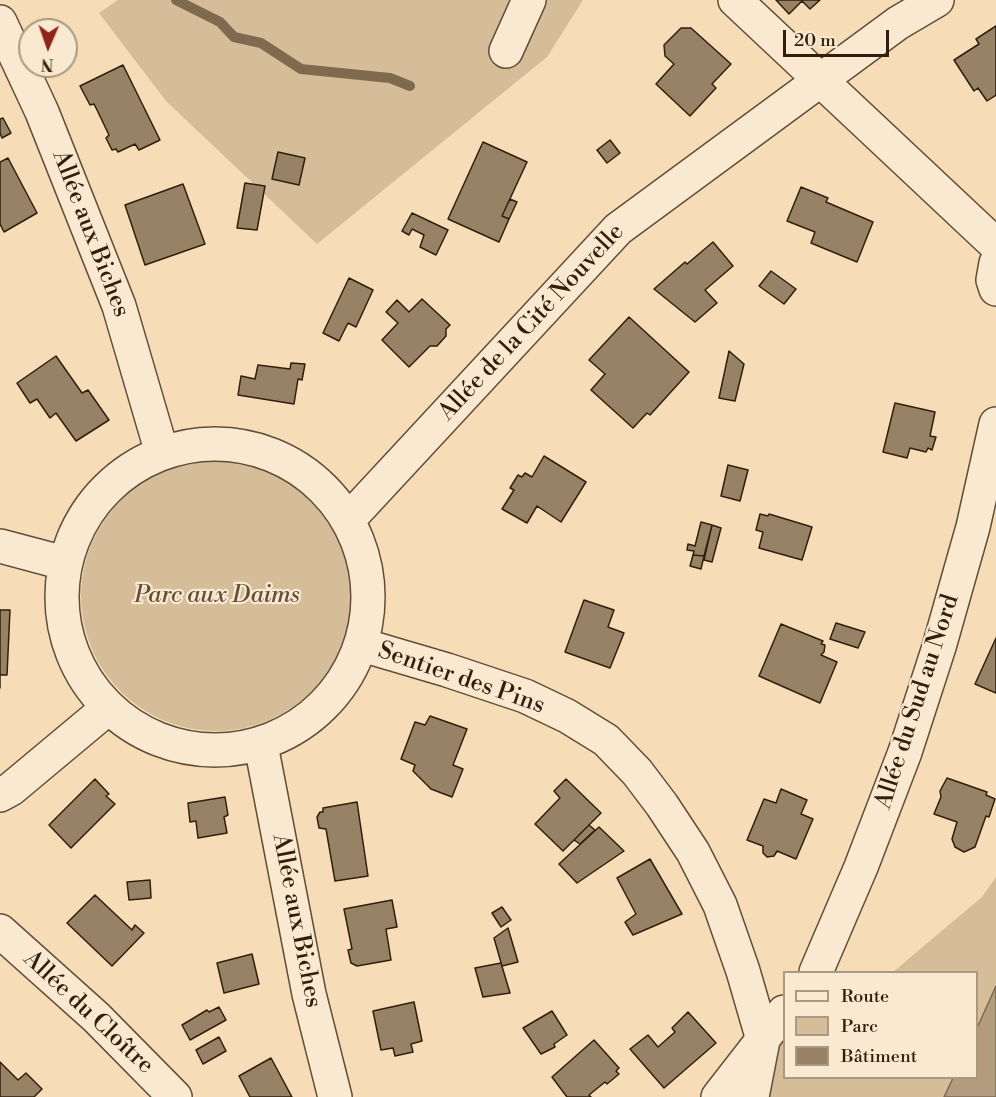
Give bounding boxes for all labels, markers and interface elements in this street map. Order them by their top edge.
north arrow [18,18,78,78]
scale bar [786,18,892,56]
text: 20 m [794,29,836,52]
text: N [41,54,54,74]
street label: Allée aux Biches [45,146,135,322]
street label: Allée de la Cité Nouvelle [433,218,631,428]
park label: Parc aux Daims [134,582,300,610]
street label: Allée du Sud au Nord [870,591,966,813]
street label: Sentier des Pins [374,637,548,721]
street label: Allée aux Biches [265,832,327,1010]
street label: Allée du Cloître [17,945,159,1081]
legend [783,971,978,1079]
text: Route [841,985,889,1008]
text: Parc [841,1015,878,1038]
text: Bâtiment [841,1045,917,1068]

